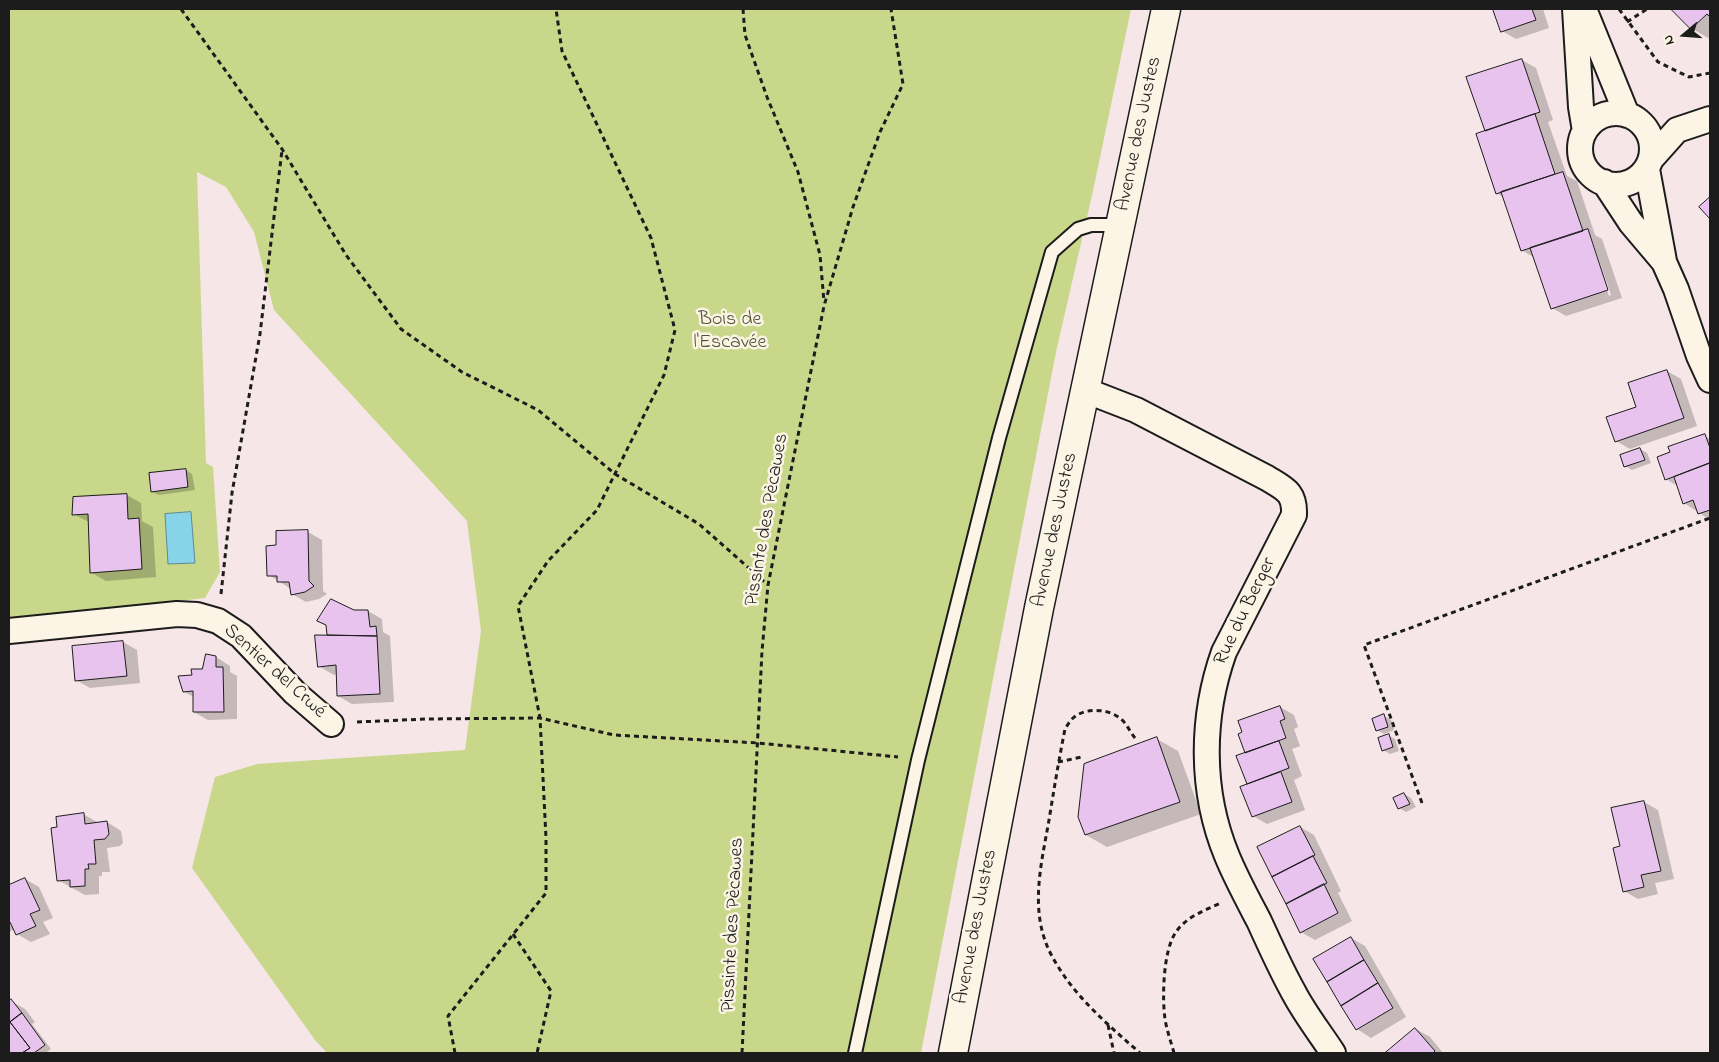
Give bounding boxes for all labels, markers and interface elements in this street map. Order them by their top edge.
north arrow [1659,10,1709,60]
text: N [1658,32,1681,48]
street label: Avenue des Justes [1112,55,1168,213]
park label: Bois de l'Escavée [693,309,767,356]
street label: Pissinte des Pècawes [741,432,795,608]
street label: Avenue des Justes [1028,451,1084,609]
street label: Rue du Berger [1210,554,1282,670]
street label: Sentier del Crwé [218,620,330,724]
street label: Pissinte des Pècawes [717,837,751,1013]
street label: Avenue des Justes [950,847,1004,1007]

